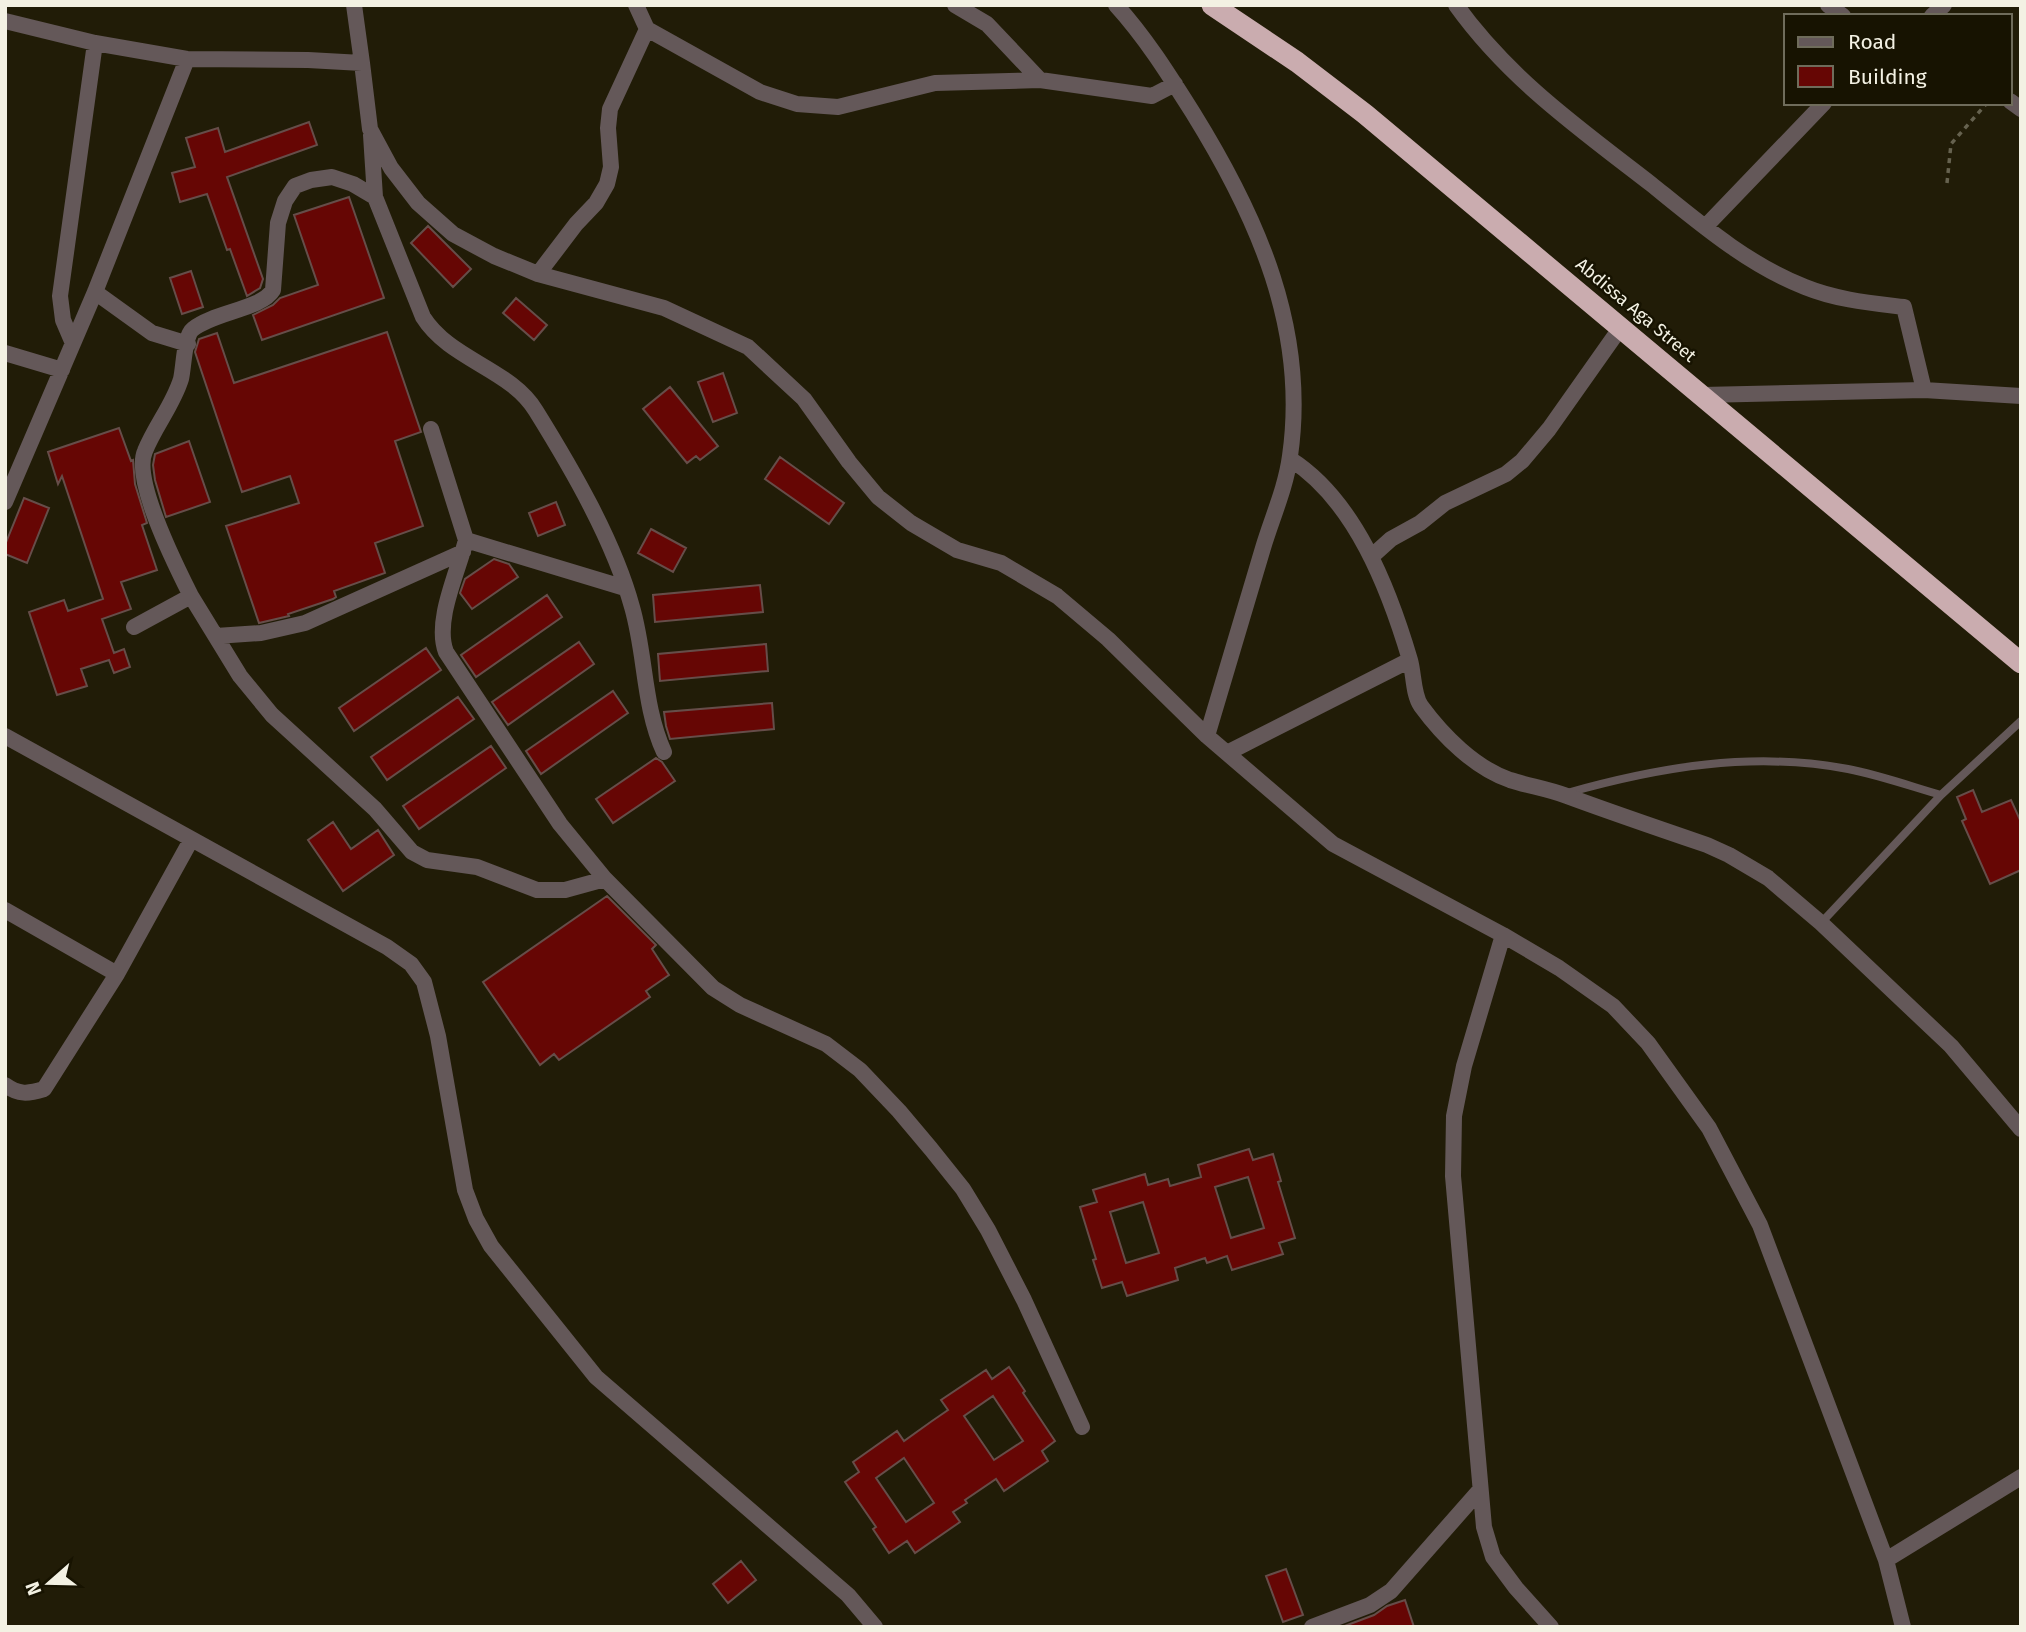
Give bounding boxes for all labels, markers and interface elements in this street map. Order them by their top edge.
legend [1784,14,2012,105]
text: Road [1848,29,1896,55]
text: Building [1848,64,1927,90]
street label: Abdissa Aga Street [1571,253,1701,367]
north arrow [14,1548,84,1618]
text: N [21,1579,46,1599]

